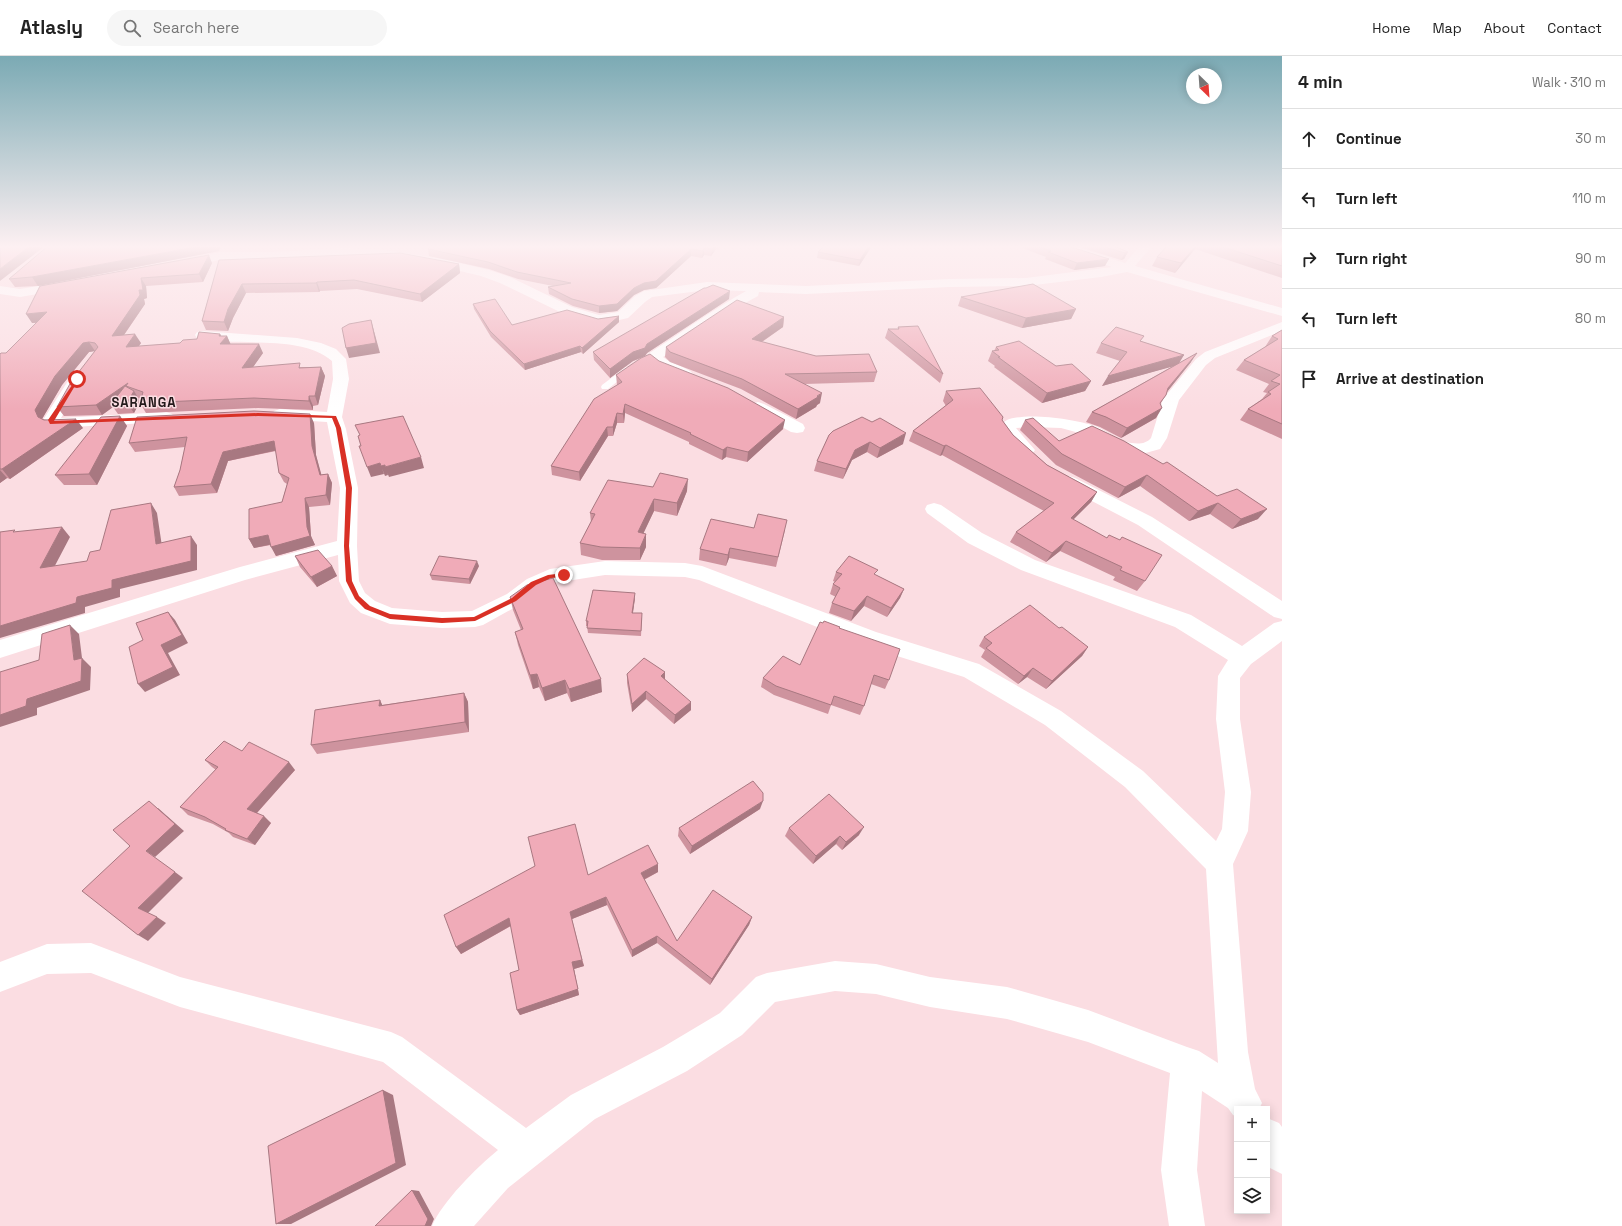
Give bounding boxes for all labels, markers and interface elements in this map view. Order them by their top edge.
search box [107,10,387,46]
text: Atlasly [20,15,83,40]
icon: search [121,17,143,39]
text: Search here [153,18,239,37]
text: Home [1372,19,1410,37]
text: Map [1432,19,1462,37]
text: About [1484,19,1525,37]
text: Contact [1547,19,1602,37]
north arrow [1186,68,1222,104]
text: 4 min [1298,71,1343,93]
text: Walk · 310 m [1532,74,1606,91]
icon: ahead [1298,128,1320,150]
text: Continue [1336,129,1402,148]
text: 30 m [1575,130,1606,147]
icon: left [1298,188,1320,210]
text: Turn left [1336,189,1398,208]
text: 110 m [1572,190,1606,207]
icon: right [1298,248,1320,270]
text: Turn right [1336,249,1407,268]
text: 90 m [1575,250,1606,267]
icon: left [1298,308,1320,330]
text: Turn left [1336,309,1398,328]
text: 80 m [1575,310,1606,327]
icon: arrive [1298,368,1320,390]
text: Arrive at destination [1336,369,1484,388]
route start [68,370,86,388]
district label: SARANGA [111,394,177,411]
route end [555,566,573,584]
map controls [1234,1106,1270,1214]
button: + [1234,1106,1270,1142]
button: − [1234,1142,1270,1178]
button: layers [1234,1178,1270,1214]

